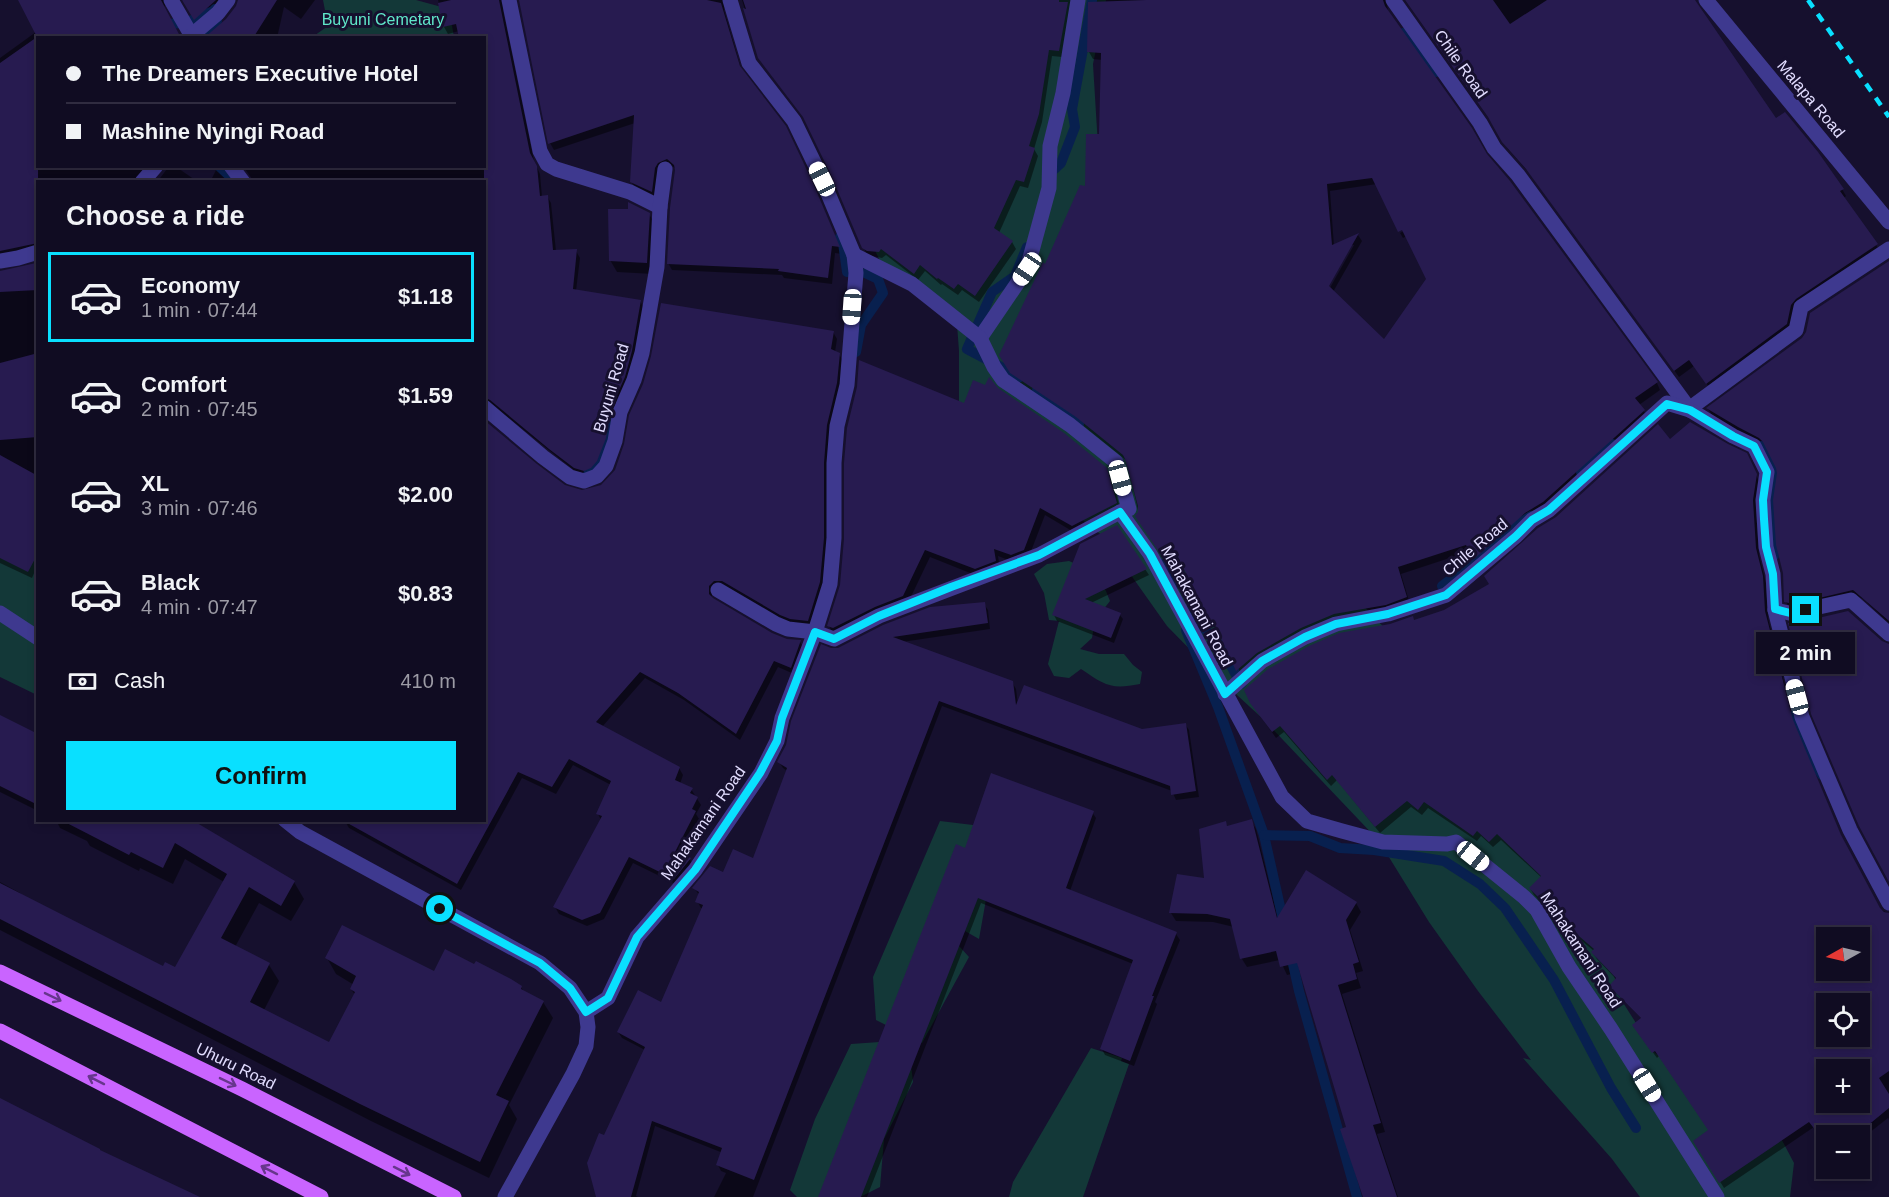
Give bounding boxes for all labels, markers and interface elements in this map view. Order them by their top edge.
park label: Buyuni Cemetary [322,11,444,28]
street label: Chile Road [1431,27,1491,101]
street label: Malapa Road [1774,57,1848,141]
text: The Dreamers Executive Hotel [102,61,419,86]
text: Mashine Nyingi Road [102,119,324,144]
car [806,159,838,199]
text: Choose a ride [66,201,245,231]
car [1009,249,1045,289]
icon: car [69,270,123,324]
text: Economy [141,273,240,298]
text: $1.18 [398,284,453,309]
car [842,288,862,326]
text: 1 min · 07:44 [141,299,258,321]
street label: Buyuni Road [590,342,632,434]
icon: car [69,369,123,423]
text: Comfort [141,372,227,397]
text: $1.59 [398,383,453,408]
text: 2 min · 07:45 [141,398,258,420]
car [1107,458,1133,498]
icon: car [69,468,123,522]
text: XL [141,471,169,496]
text: $2.00 [398,482,453,507]
text: 3 min · 07:46 [141,497,258,519]
street label: Chile Road [1439,515,1511,579]
street label: Mahakamani Road [1158,543,1236,669]
icon: car [69,567,123,621]
text: Black [141,570,200,595]
text: $0.83 [398,581,453,606]
text: 4 min · 07:47 [141,596,258,618]
route end [1792,596,1819,623]
callout: 2 min [1756,631,1856,673]
text: 2 min [1779,642,1832,664]
icon: cash [66,665,99,698]
text: Cash [114,668,165,693]
text: 410 m [400,670,456,692]
car [1784,677,1810,717]
button: Confirm [66,741,456,810]
street label: Mahakamani Road [658,763,748,883]
car [1453,838,1493,874]
street label: Mahakamani Road [1537,889,1625,1011]
route start [426,895,453,922]
north arrow [1816,927,1870,981]
map controls [1816,927,1870,1179]
one-way arrow [43,992,61,1004]
button: locate [1816,993,1870,1047]
street label: Uhuru Road [193,1039,279,1093]
button: + [1816,1059,1870,1113]
car [1630,1065,1664,1105]
one-way arrow [87,1074,105,1085]
one-way arrow [219,1077,237,1089]
button: − [1816,1125,1870,1179]
one-way arrow [260,1164,278,1175]
one-way arrow [393,1165,411,1177]

